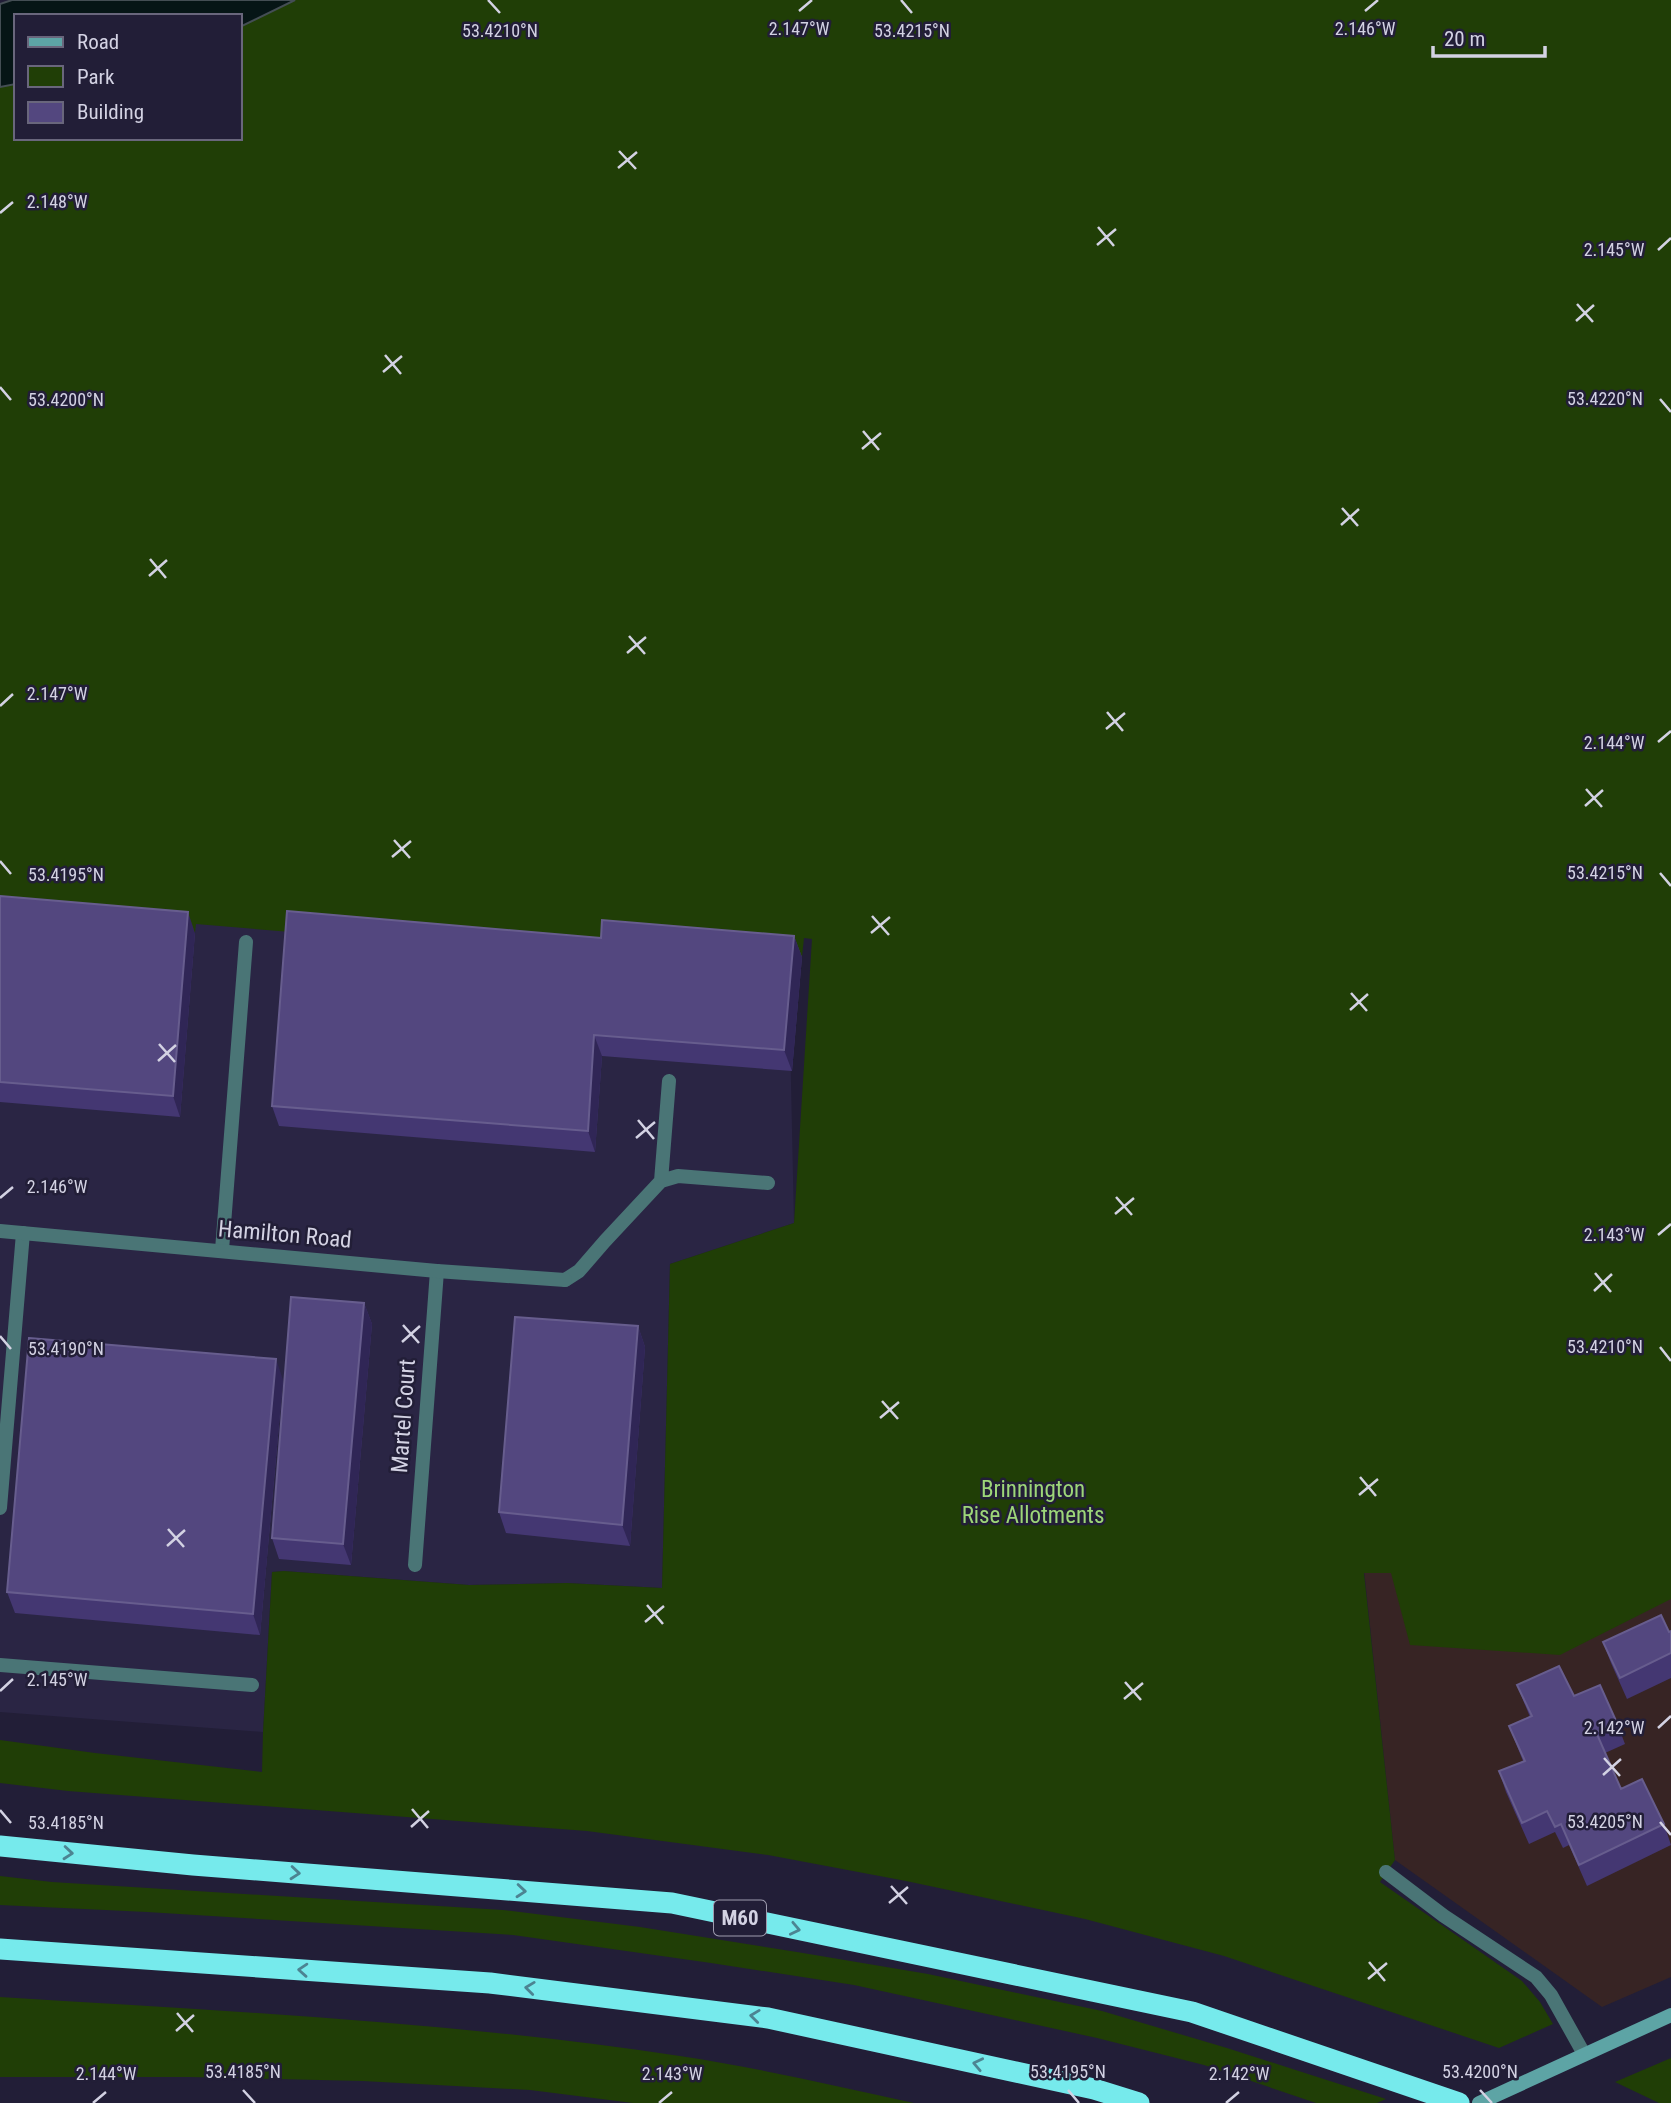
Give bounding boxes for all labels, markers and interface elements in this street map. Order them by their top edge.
legend [14,14,242,140]
scale bar [1433,14,1545,58]
text: 2.147°W [769,18,830,39]
text: 2.146°W [1335,18,1396,39]
text: 53.4210°N [462,20,538,41]
text: 53.4215°N [874,20,950,41]
text: 20 m [1444,27,1485,51]
text: Road [77,30,119,54]
text: Park [77,65,115,89]
text: Building [77,100,144,124]
text: 2.148°W [27,191,88,212]
text: 2.145°W [1584,239,1645,260]
text: 53.4220°N [1567,388,1643,409]
text: 53.4200°N [28,389,104,410]
text: 2.147°W [27,683,88,704]
text: 2.144°W [1584,732,1645,753]
text: 53.4215°N [1567,862,1643,883]
text: 53.4195°N [28,864,104,885]
text: 2.146°W [27,1176,88,1197]
street label: Hamilton Road [217,1215,353,1254]
text: 2.143°W [1584,1224,1645,1245]
text: 53.4210°N [1567,1336,1643,1357]
text: 53.4190°N [28,1338,104,1359]
street label: Martel Court [386,1358,421,1474]
park label: Brinnington Rise Allotments [962,1476,1104,1529]
text: 2.145°W [27,1669,88,1690]
text: 2.142°W [1584,1717,1645,1738]
text: 53.4205°N [1567,1811,1643,1832]
text: 53.4185°N [28,1812,104,1833]
one-way arrow [63,1845,74,1860]
one-way arrow [289,1865,300,1880]
one-way arrow [516,1883,527,1898]
road number: M60 [714,1900,766,1936]
one-way arrow [789,1921,801,1935]
one-way arrow [297,1963,308,1978]
one-way arrow [524,1981,536,1996]
one-way arrow [750,2009,761,2024]
one-way arrow [972,2057,984,2072]
text: 53.4185°N [205,2061,281,2082]
text: 53.4195°N [1030,2061,1106,2082]
text: 53.4200°N [1442,2061,1518,2082]
text: 2.144°W [76,2063,137,2084]
text: 2.143°W [642,2063,703,2084]
text: 2.142°W [1209,2063,1270,2084]

